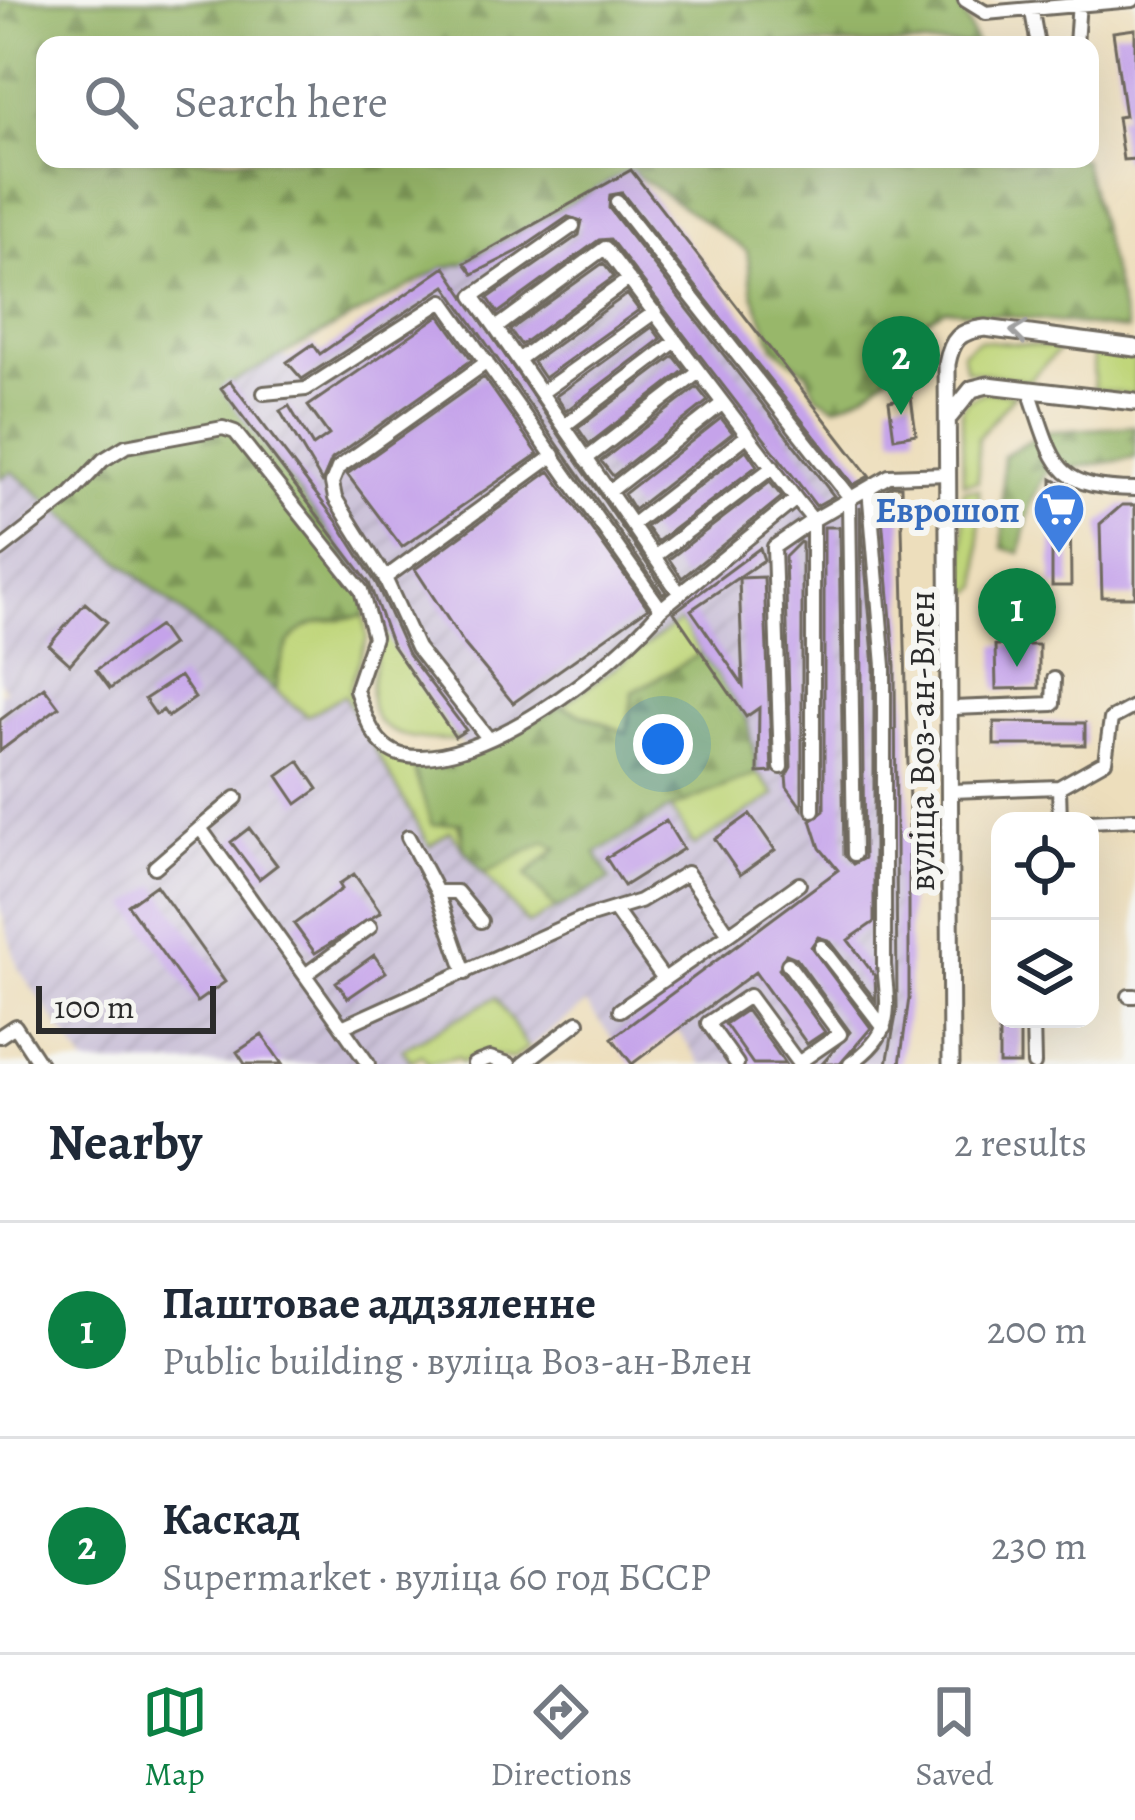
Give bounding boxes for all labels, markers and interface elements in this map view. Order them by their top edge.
search box [36,36,1099,168]
icon: search [78,69,144,135]
text: Search here [174,71,388,133]
pin: 2 [862,316,940,415]
one-way arrow [1009,320,1029,346]
supermarket icon: Еврошоп [1031,481,1087,555]
place label: Еврошоп [875,485,1020,534]
pin: 1 [978,568,1056,667]
street label: вуліца Воз-ан-Влен [897,591,946,891]
your location [633,714,693,774]
map controls [991,812,1099,1028]
button: locate [991,812,1099,920]
button: layers [991,920,1099,1028]
scale bar [36,980,216,1033]
text: 100 m [54,984,134,1029]
text: Nearby [48,1107,202,1177]
text: 2 results [954,1116,1087,1169]
text: Паштовае аддзяленне [162,1272,596,1334]
text: 1 [80,1303,94,1356]
text: 200 m [987,1303,1087,1356]
text: Public building · вуліца Воз-ан-Влен [162,1334,752,1387]
text: Каскад [162,1488,301,1550]
text: 2 [78,1519,96,1572]
text: 230 m [991,1519,1087,1572]
text: Supermarket · вуліца 60 год БССР [162,1550,711,1603]
tab: Map [142,1679,208,1796]
tab: Directions [491,1679,632,1796]
tab: Saved [915,1679,993,1796]

